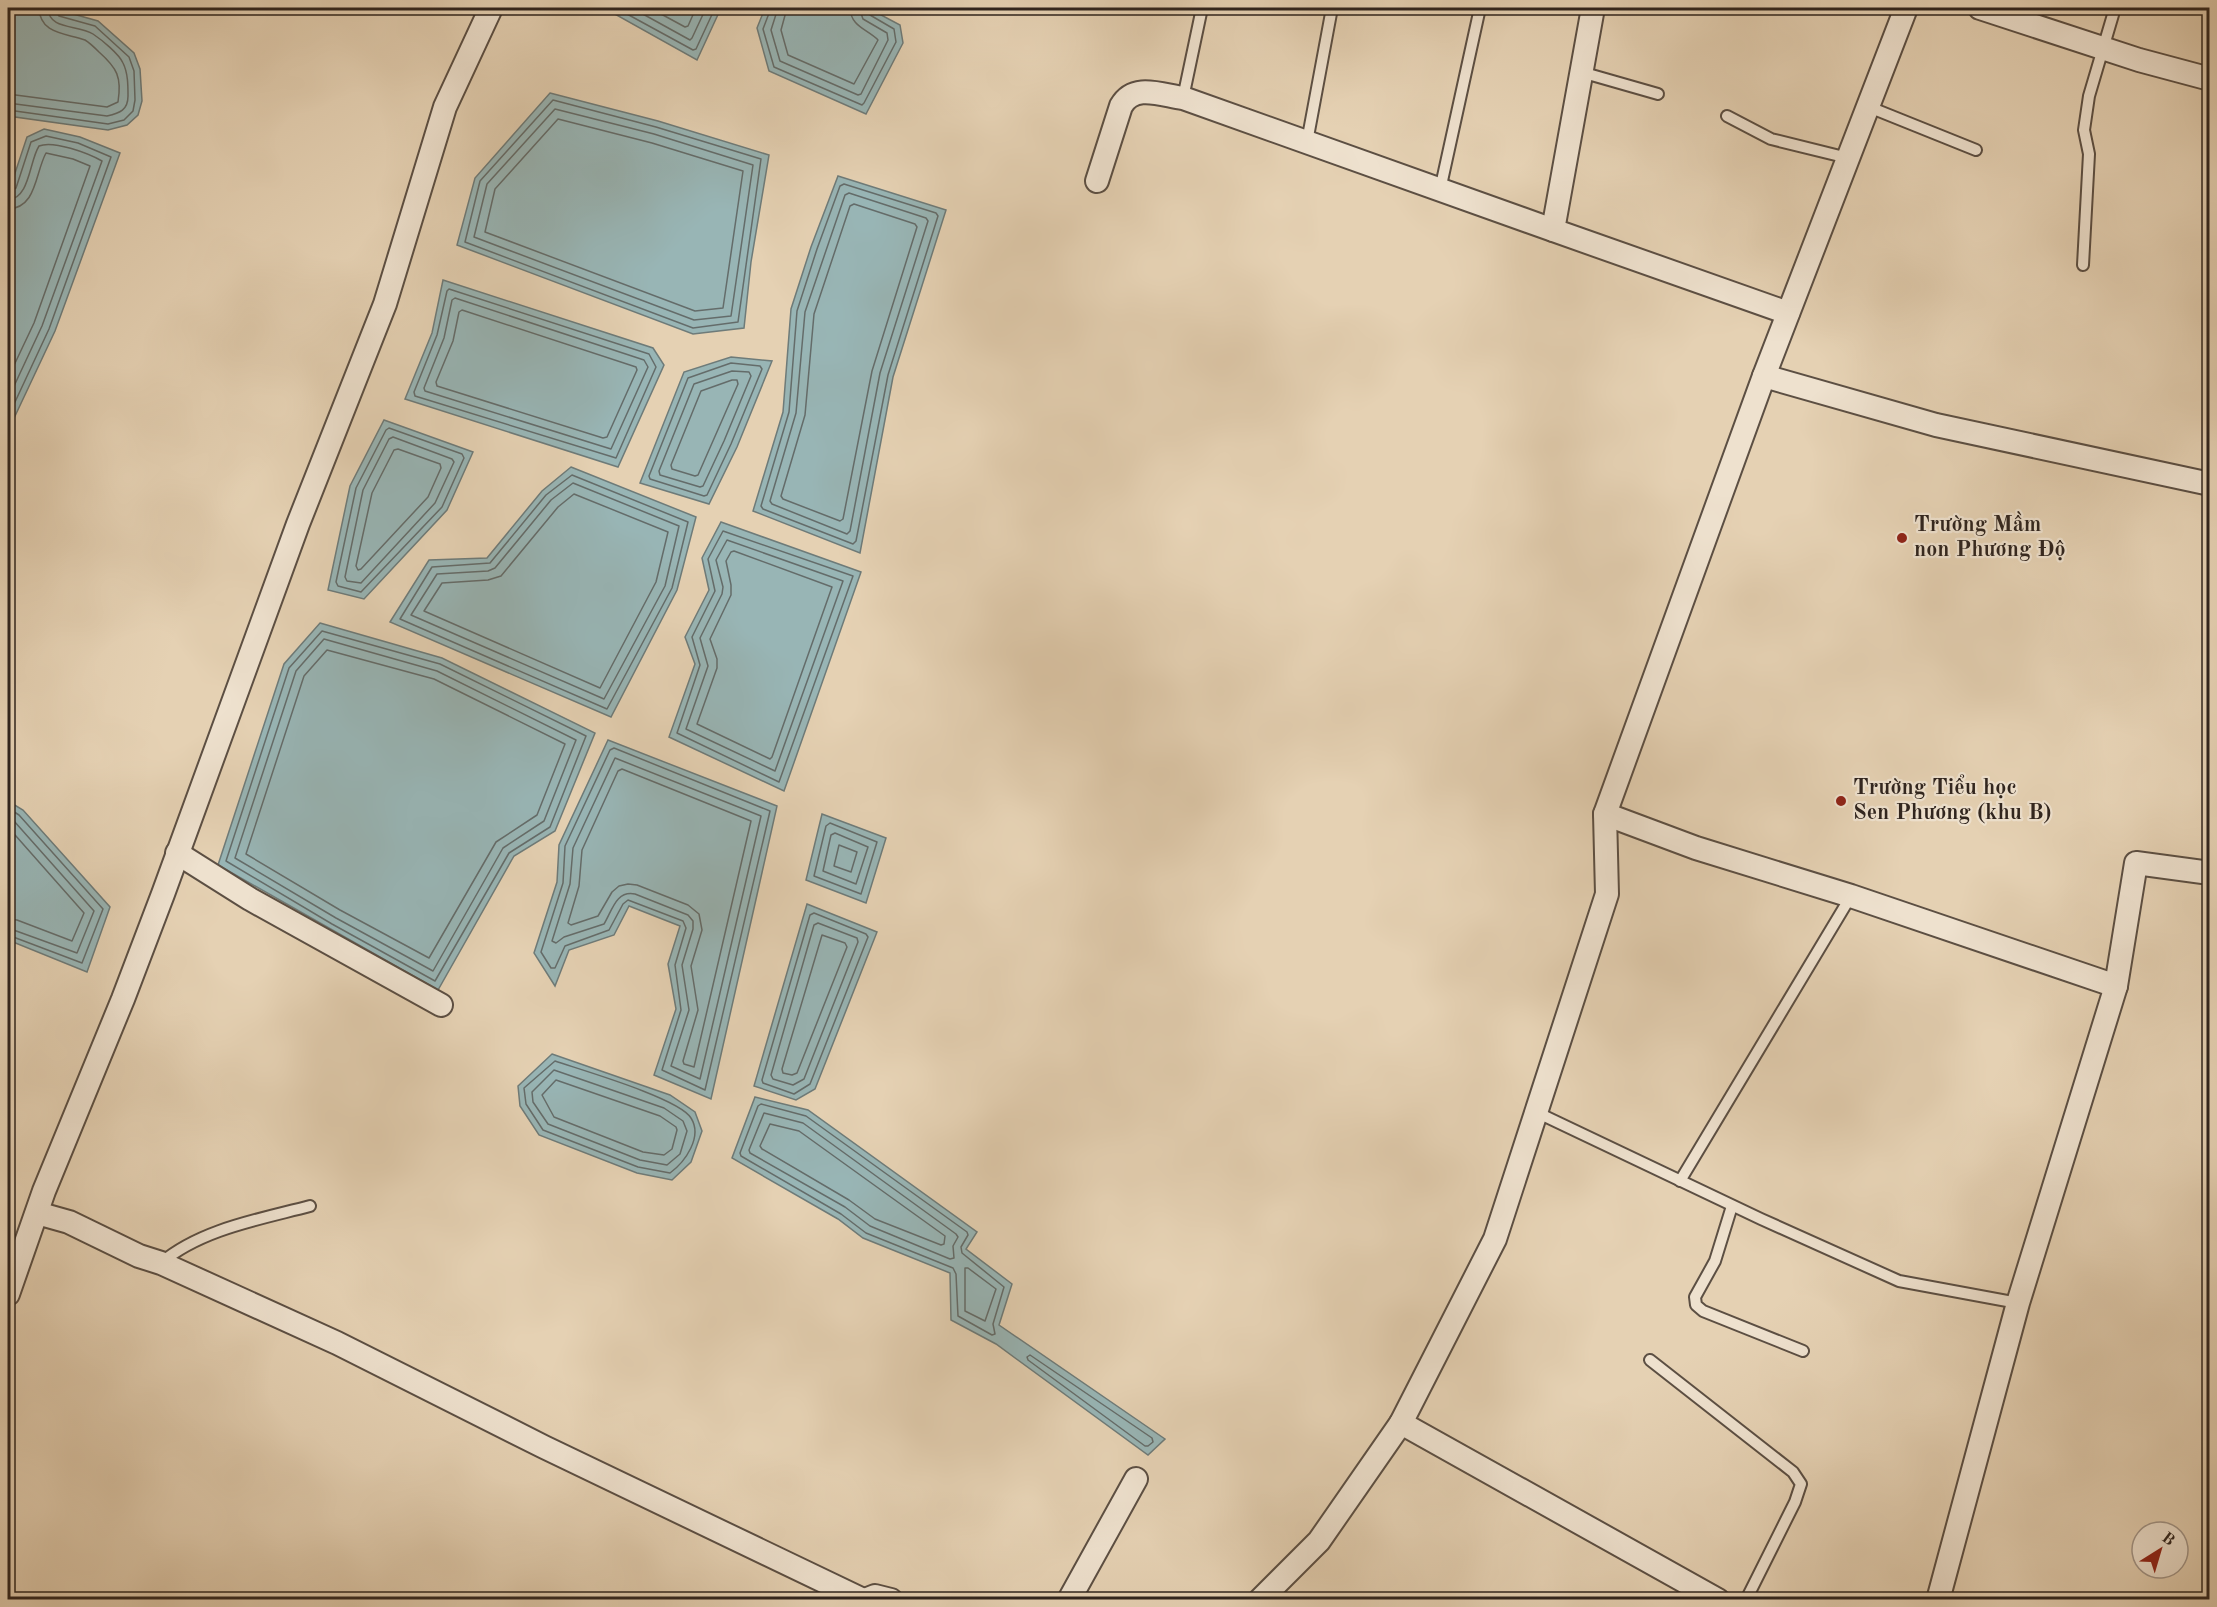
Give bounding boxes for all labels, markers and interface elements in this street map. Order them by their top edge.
place label: Trường Mầm non Phương Độ [1914,511,2066,561]
marker: Trường Mầm non Phương Độ [1895,531,1909,545]
place label: Trường Tiểu học Sen Phương (khu B) [1853,774,2052,824]
marker: Trường Tiểu học Sen Phương (khu B) [1834,794,1848,808]
north arrow [2130,1520,2190,1580]
text: B [2158,1530,2177,1549]

